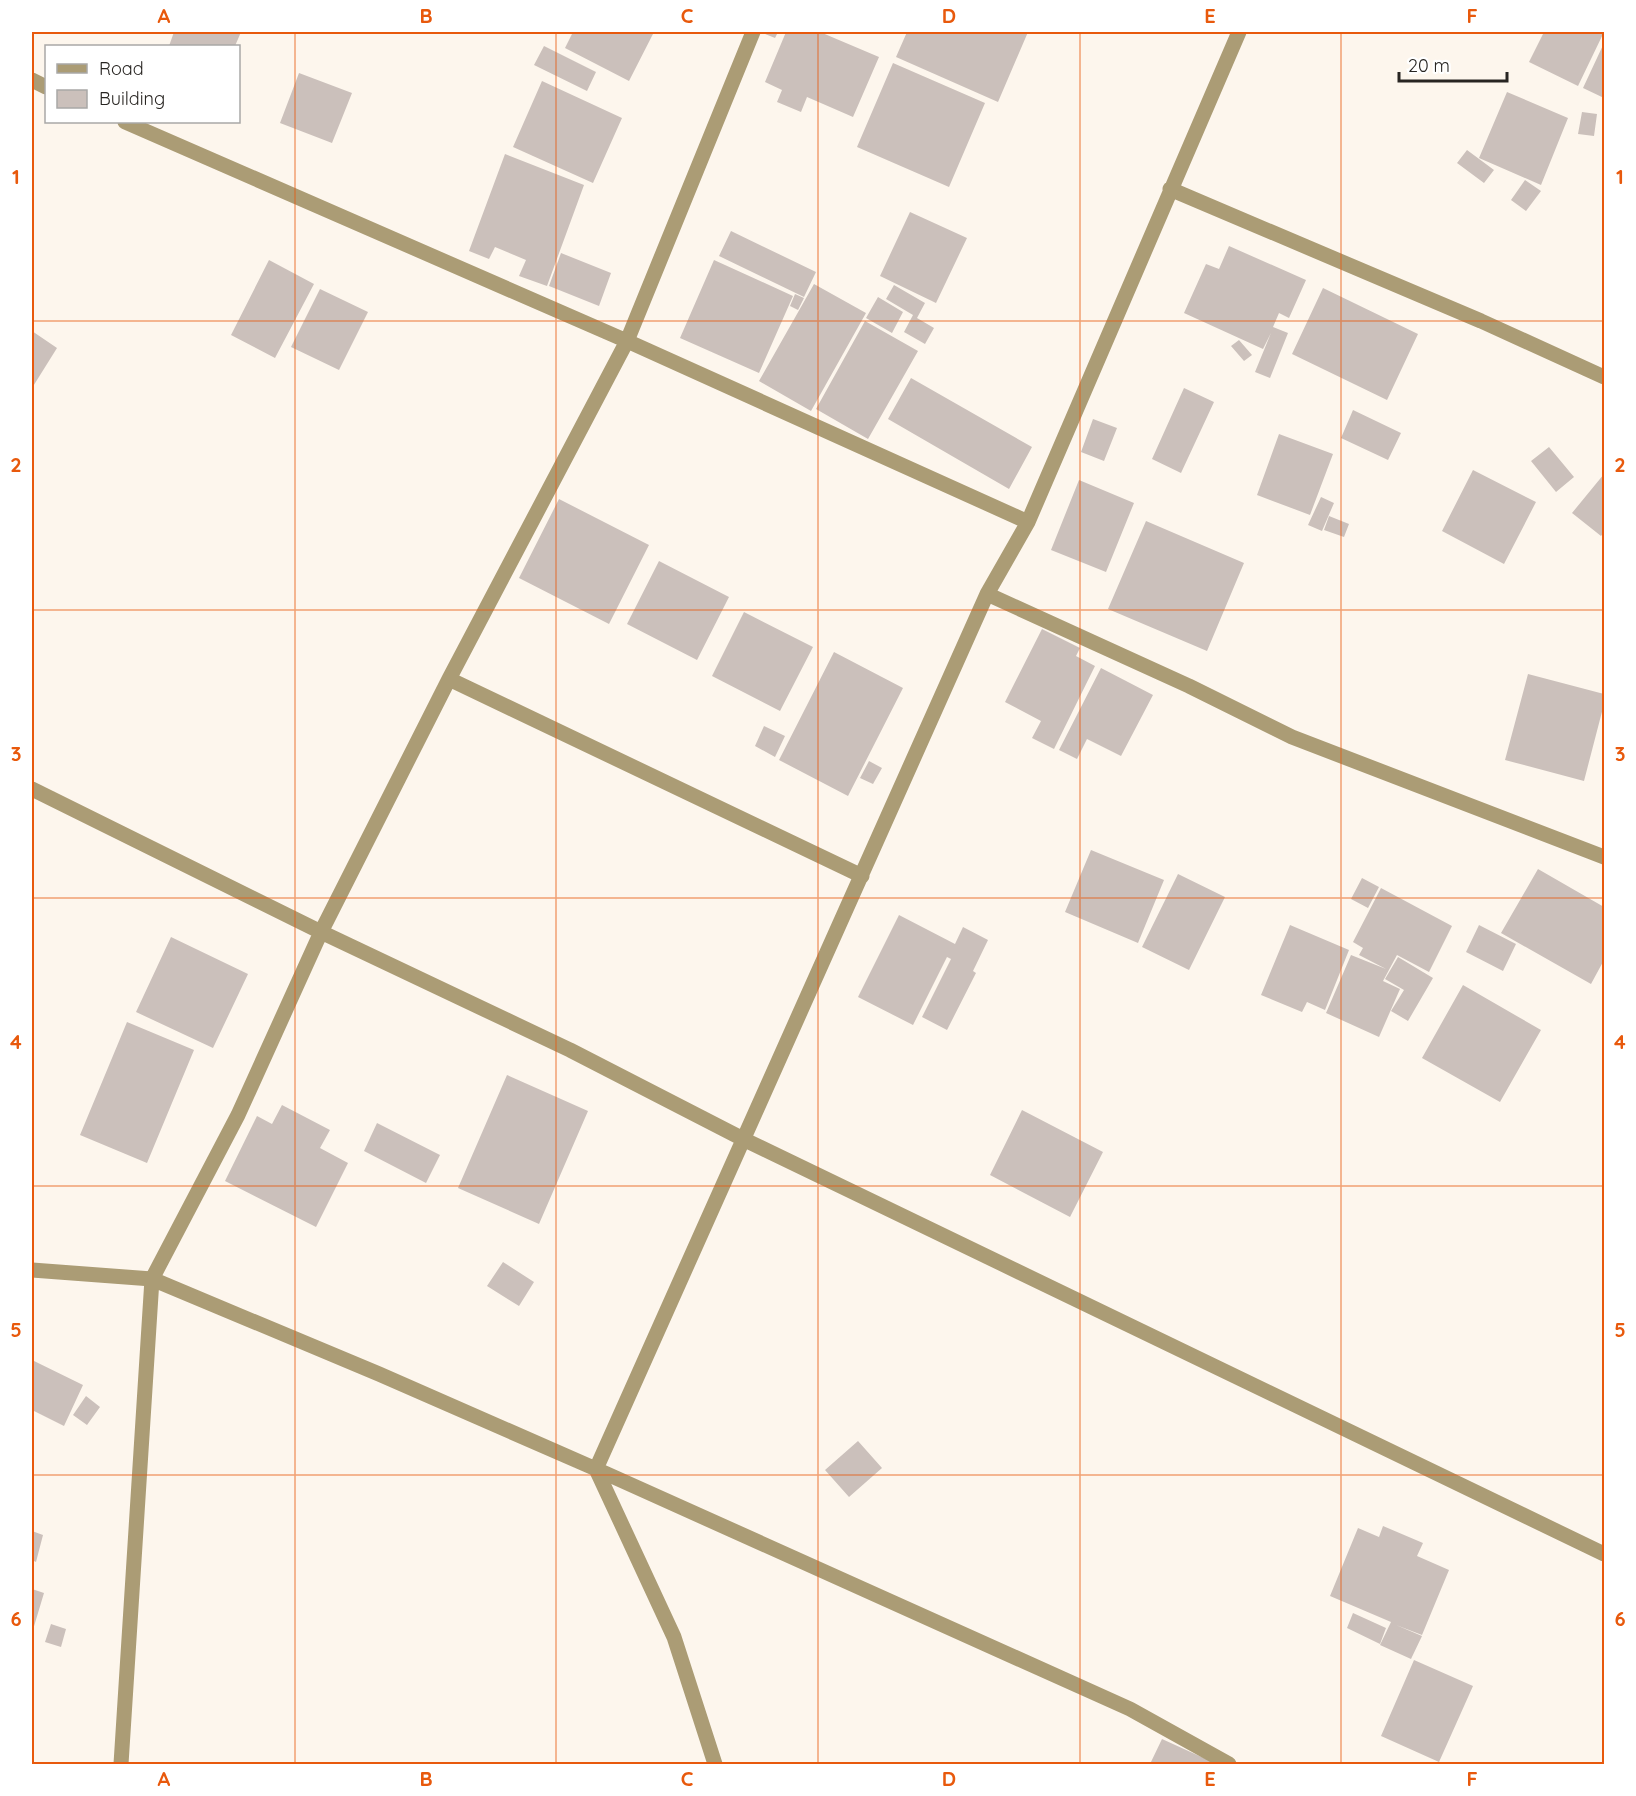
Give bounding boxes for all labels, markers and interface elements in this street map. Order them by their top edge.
text: A [158,3,171,28]
text: B [419,3,433,28]
text: C [681,3,694,28]
text: D [942,3,956,28]
text: E [1204,3,1216,28]
text: F [1466,3,1478,28]
legend [45,45,240,123]
scale bar [1399,45,1507,83]
text: 20 m [1408,54,1450,77]
text: Road [99,57,144,80]
text: Building [99,87,165,110]
text: 1 [12,164,20,189]
text: 1 [1616,164,1624,189]
text: 2 [10,452,22,477]
text: 2 [1614,452,1626,477]
text: 3 [11,741,21,766]
text: 3 [1615,741,1625,766]
text: 4 [10,1029,22,1054]
text: 4 [1614,1029,1626,1054]
text: 5 [10,1317,22,1342]
text: 5 [1614,1317,1626,1342]
text: 6 [10,1606,22,1631]
text: 6 [1614,1606,1626,1631]
text: A [158,1766,171,1791]
text: B [419,1766,433,1791]
text: C [681,1766,694,1791]
text: D [942,1766,956,1791]
text: E [1204,1766,1216,1791]
text: F [1466,1766,1478,1791]

